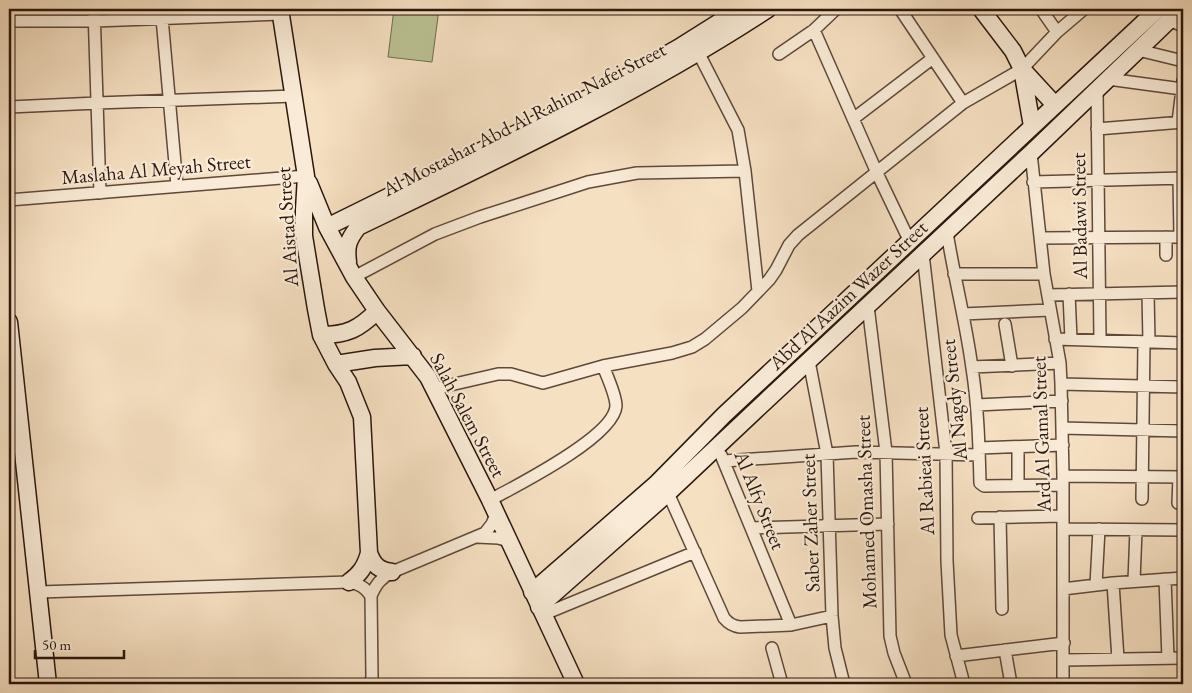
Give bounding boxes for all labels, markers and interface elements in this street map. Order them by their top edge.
street label: Al Mostashar Abd Al Rahim Nafei Street [377,36,671,202]
street label: Maslaha Al Meyah Street [60,148,252,190]
street label: Al Badawi Street [1065,152,1093,281]
street label: Al Aistad Street [270,165,304,289]
street label: Abd Al Aazim Wazer Street [762,214,934,376]
street label: Al Nagdy Street [935,337,973,463]
street label: Salah Salem Street [424,348,512,483]
street label: Ard Al Gamal Street [1025,355,1057,513]
street label: Al Rabieai Street [908,405,940,537]
street label: Mohamed Omasha Street [850,414,882,610]
street label: Al Alfy Street [728,446,792,554]
street label: Saber Zaher Street [795,452,825,593]
scale bar [35,628,124,660]
text: 50 m [42,635,71,654]

